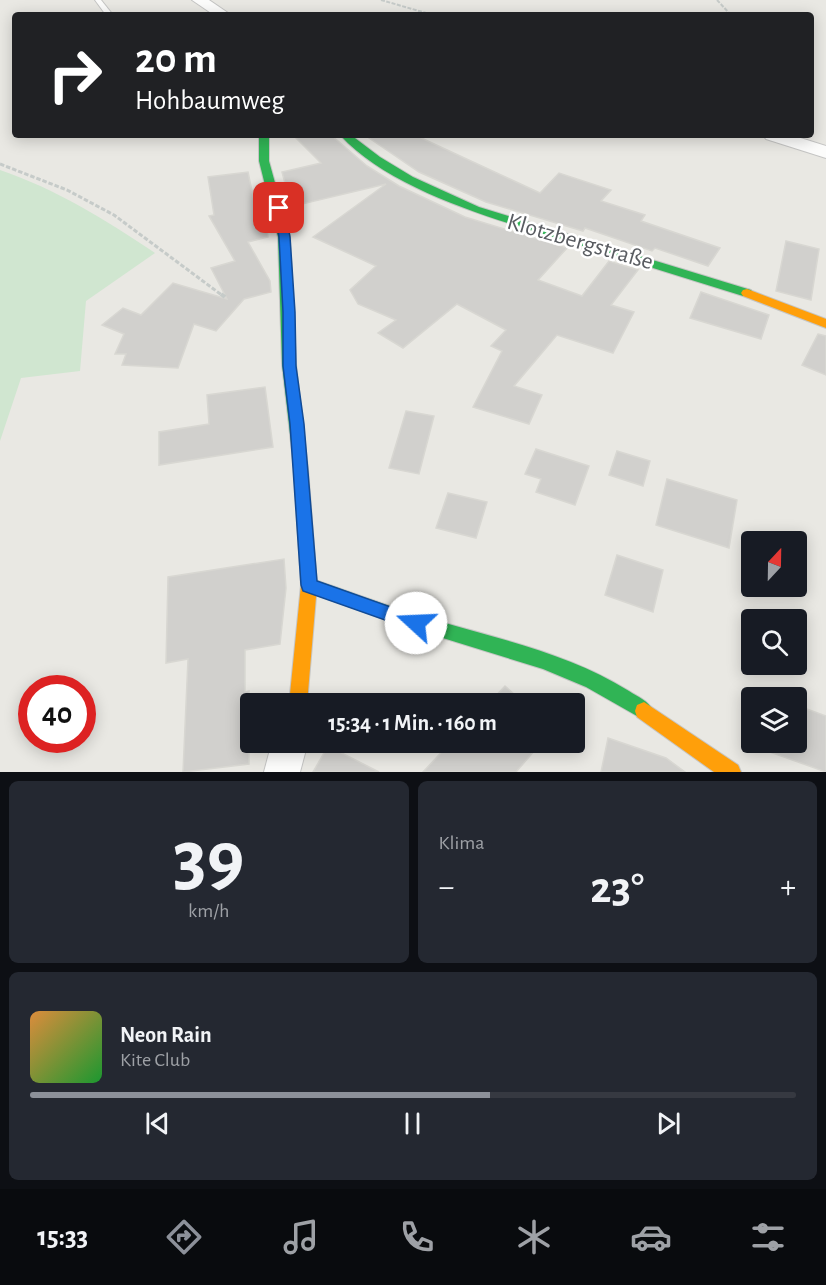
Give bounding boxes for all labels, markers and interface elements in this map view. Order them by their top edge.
icon: right [36,36,114,114]
text: 20 m [135,38,217,80]
text: Hohbaumweg [135,87,284,114]
pin [253,182,304,233]
icon: arrive [262,191,295,224]
street label: Klotzbergstraße [504,210,656,274]
north arrow [741,531,807,597]
map controls [741,531,807,753]
position arrow [384,591,448,655]
button: search [741,609,807,675]
speed limit sign: 40 [18,675,96,753]
button: layers [741,687,807,753]
text: 15:34 · 1 Min. · 160 m [328,712,497,734]
text: 39 [173,821,244,899]
text: Klima [439,833,484,853]
text: 23° [590,866,644,911]
text: − [439,871,454,904]
text: + [780,871,796,904]
text: km/h [188,901,229,921]
text: Neon Rain [120,1024,212,1046]
text: Kite Club [120,1050,190,1070]
icon: previous [141,1107,174,1140]
icon: pause [396,1107,429,1140]
icon: next [652,1107,685,1140]
icon: directions [163,1216,205,1258]
icon: music [280,1216,322,1258]
icon: phone [396,1216,438,1258]
icon: climate [513,1216,555,1258]
icon: car [630,1216,672,1258]
icon: filters [747,1216,789,1258]
text: 15:33 [37,1223,88,1250]

